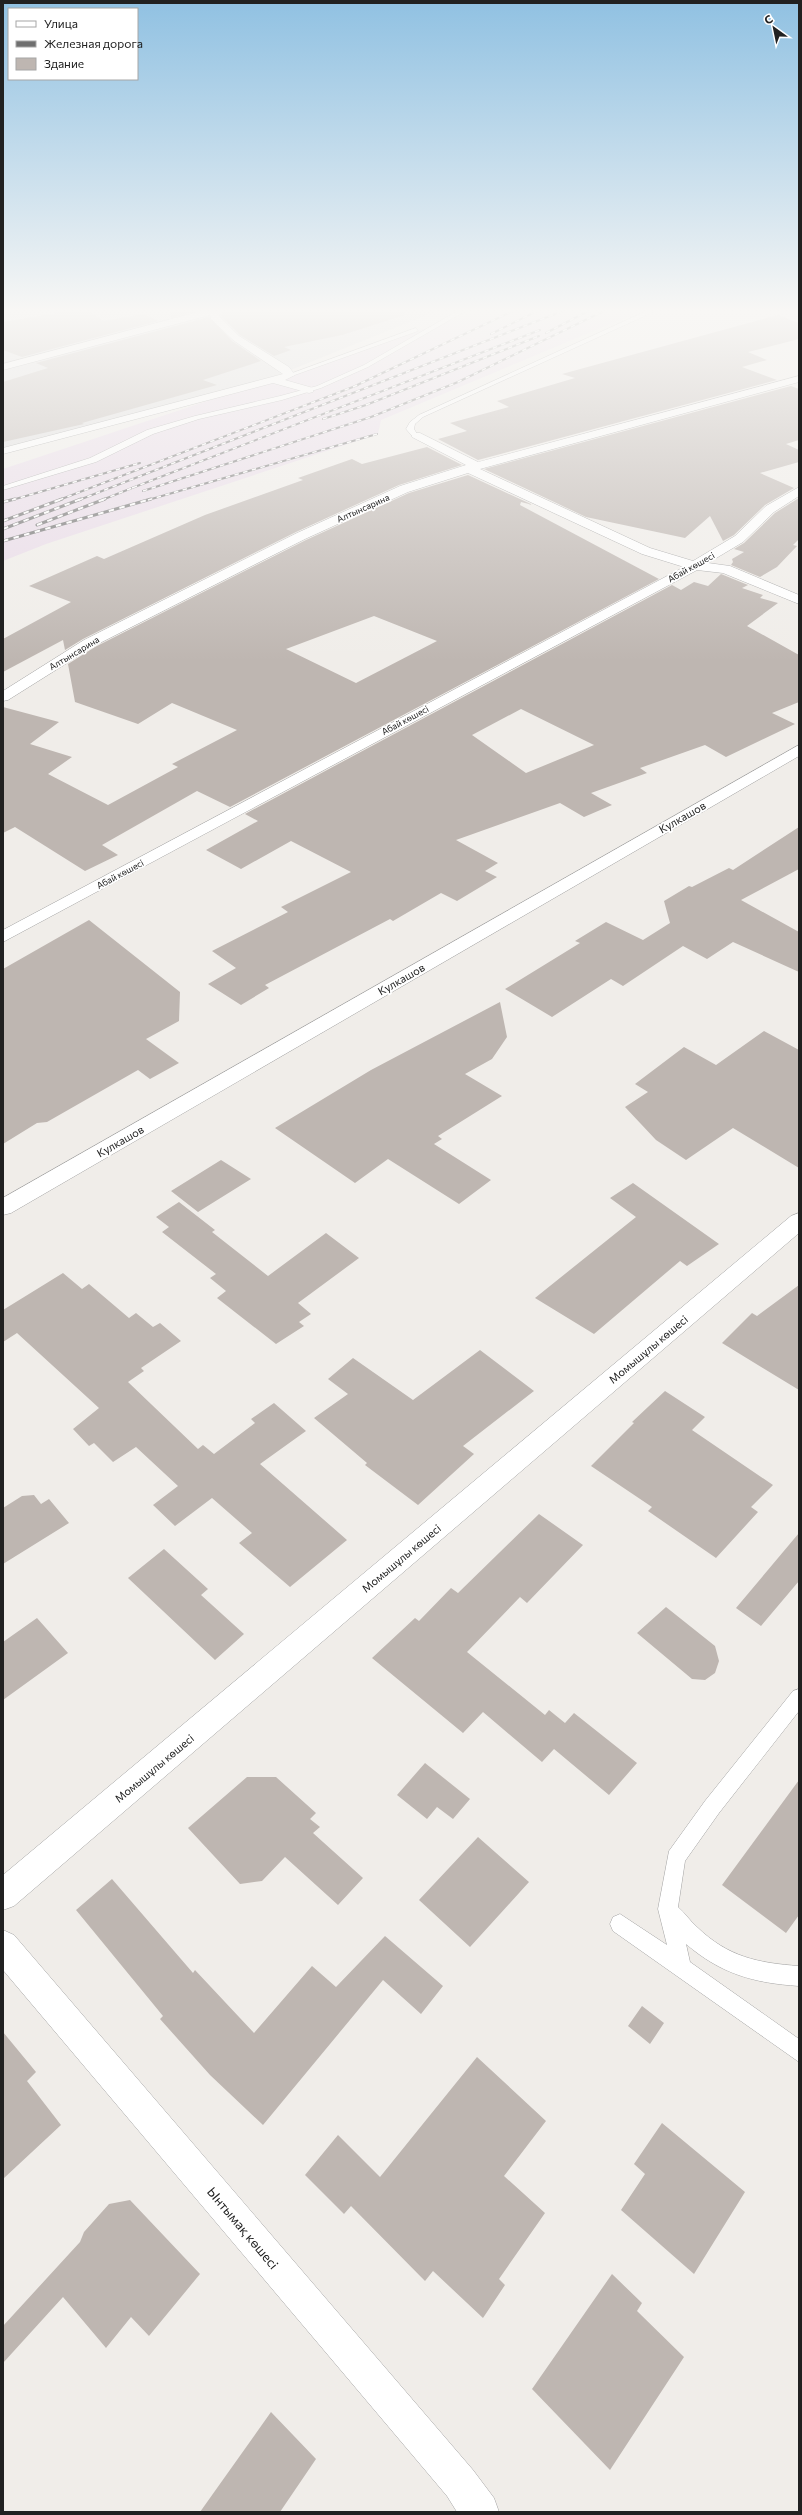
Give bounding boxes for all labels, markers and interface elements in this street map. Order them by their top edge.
legend [8,8,138,80]
north arrow [754,8,794,48]
text: С [762,11,775,27]
text: Улица [44,16,78,30]
text: Железная дорога [44,36,143,50]
text: Здание [44,56,84,70]
street label: Алтынсарина [335,491,391,525]
street label: Абай көшесі [666,550,716,584]
street label: Алтынсарина [47,634,101,672]
street label: Абай көшесі [379,703,431,737]
street label: Кулкашов [656,798,708,836]
street label: Абай көшесі [94,857,146,891]
street label: Кулкашов [375,960,427,998]
street label: Кулкашов [94,1122,146,1160]
street label: Момышұлы көшесі [606,1312,690,1386]
street label: Момышұлы көшесі [359,1521,443,1595]
street label: Момышұлы көшесі [112,1731,196,1805]
street label: Ынтымақ көшесі [204,2184,282,2272]

